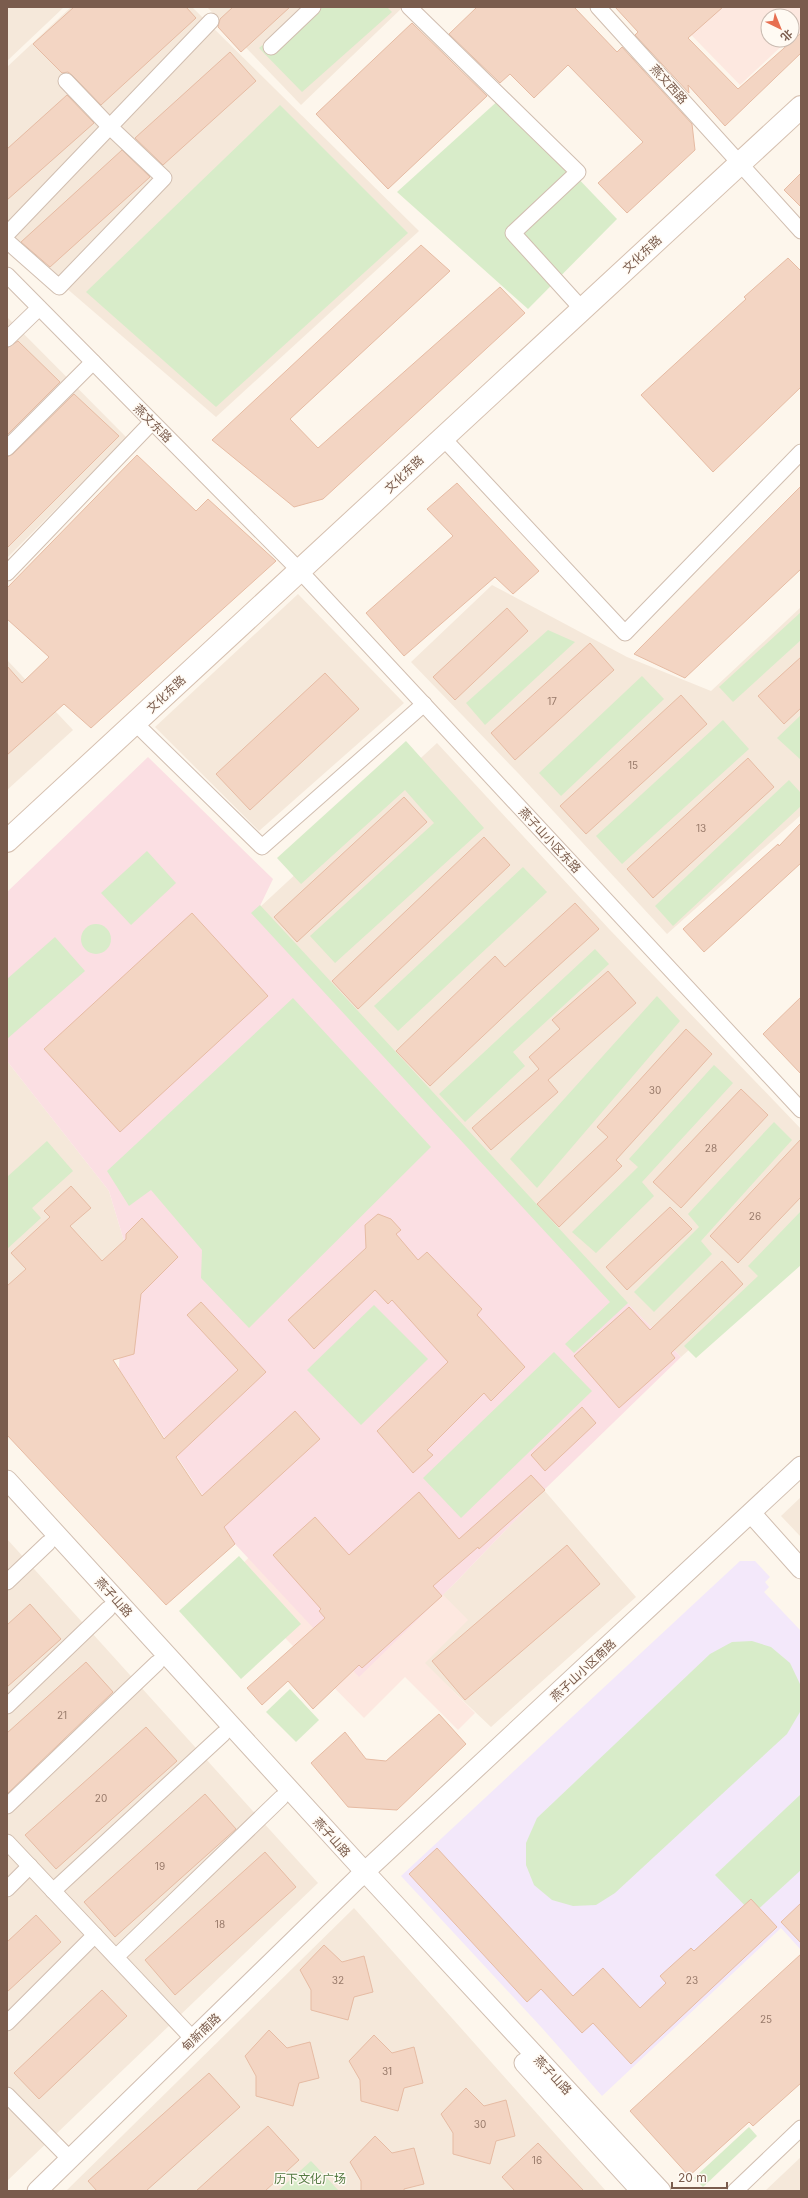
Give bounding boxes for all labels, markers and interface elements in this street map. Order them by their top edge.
north arrow [760,8,800,48]
text: 北 [778,26,796,44]
street label: 燕文西路 [647,61,691,107]
street label: 文化东路 [619,232,665,276]
street label: 燕文东路 [131,401,175,445]
street label: 文化东路 [381,452,427,496]
street label: 文化东路 [143,672,189,716]
house number: 17 [547,695,557,707]
house number: 15 [628,759,638,771]
street label: 燕子山小区东路 [516,804,584,876]
house number: 13 [696,822,706,834]
house number: 30 [649,1084,661,1096]
house number: 28 [705,1142,717,1154]
house number: 26 [749,1210,761,1222]
street label: 燕子山路 [92,1574,136,1620]
street label: 燕子山小区南路 [547,1636,619,1704]
house number: 21 [57,1709,67,1721]
house number: 20 [95,1792,107,1804]
street label: 燕子山路 [310,1814,354,1860]
house number: 19 [155,1860,165,1872]
house number: 18 [215,1918,225,1930]
house number: 32 [332,1974,344,1986]
house number: 23 [686,1974,698,1986]
street label: 甸新南路 [179,2010,223,2054]
house number: 25 [760,2013,772,2025]
street label: 燕子山路 [531,2052,575,2098]
house number: 31 [382,2065,392,2077]
house number: 30 [474,2118,486,2130]
house number: 16 [532,2154,542,2166]
scale bar [672,2164,727,2190]
text: 20 m [678,2170,707,2185]
park label: 历下文化广场 [274,2171,346,2186]

